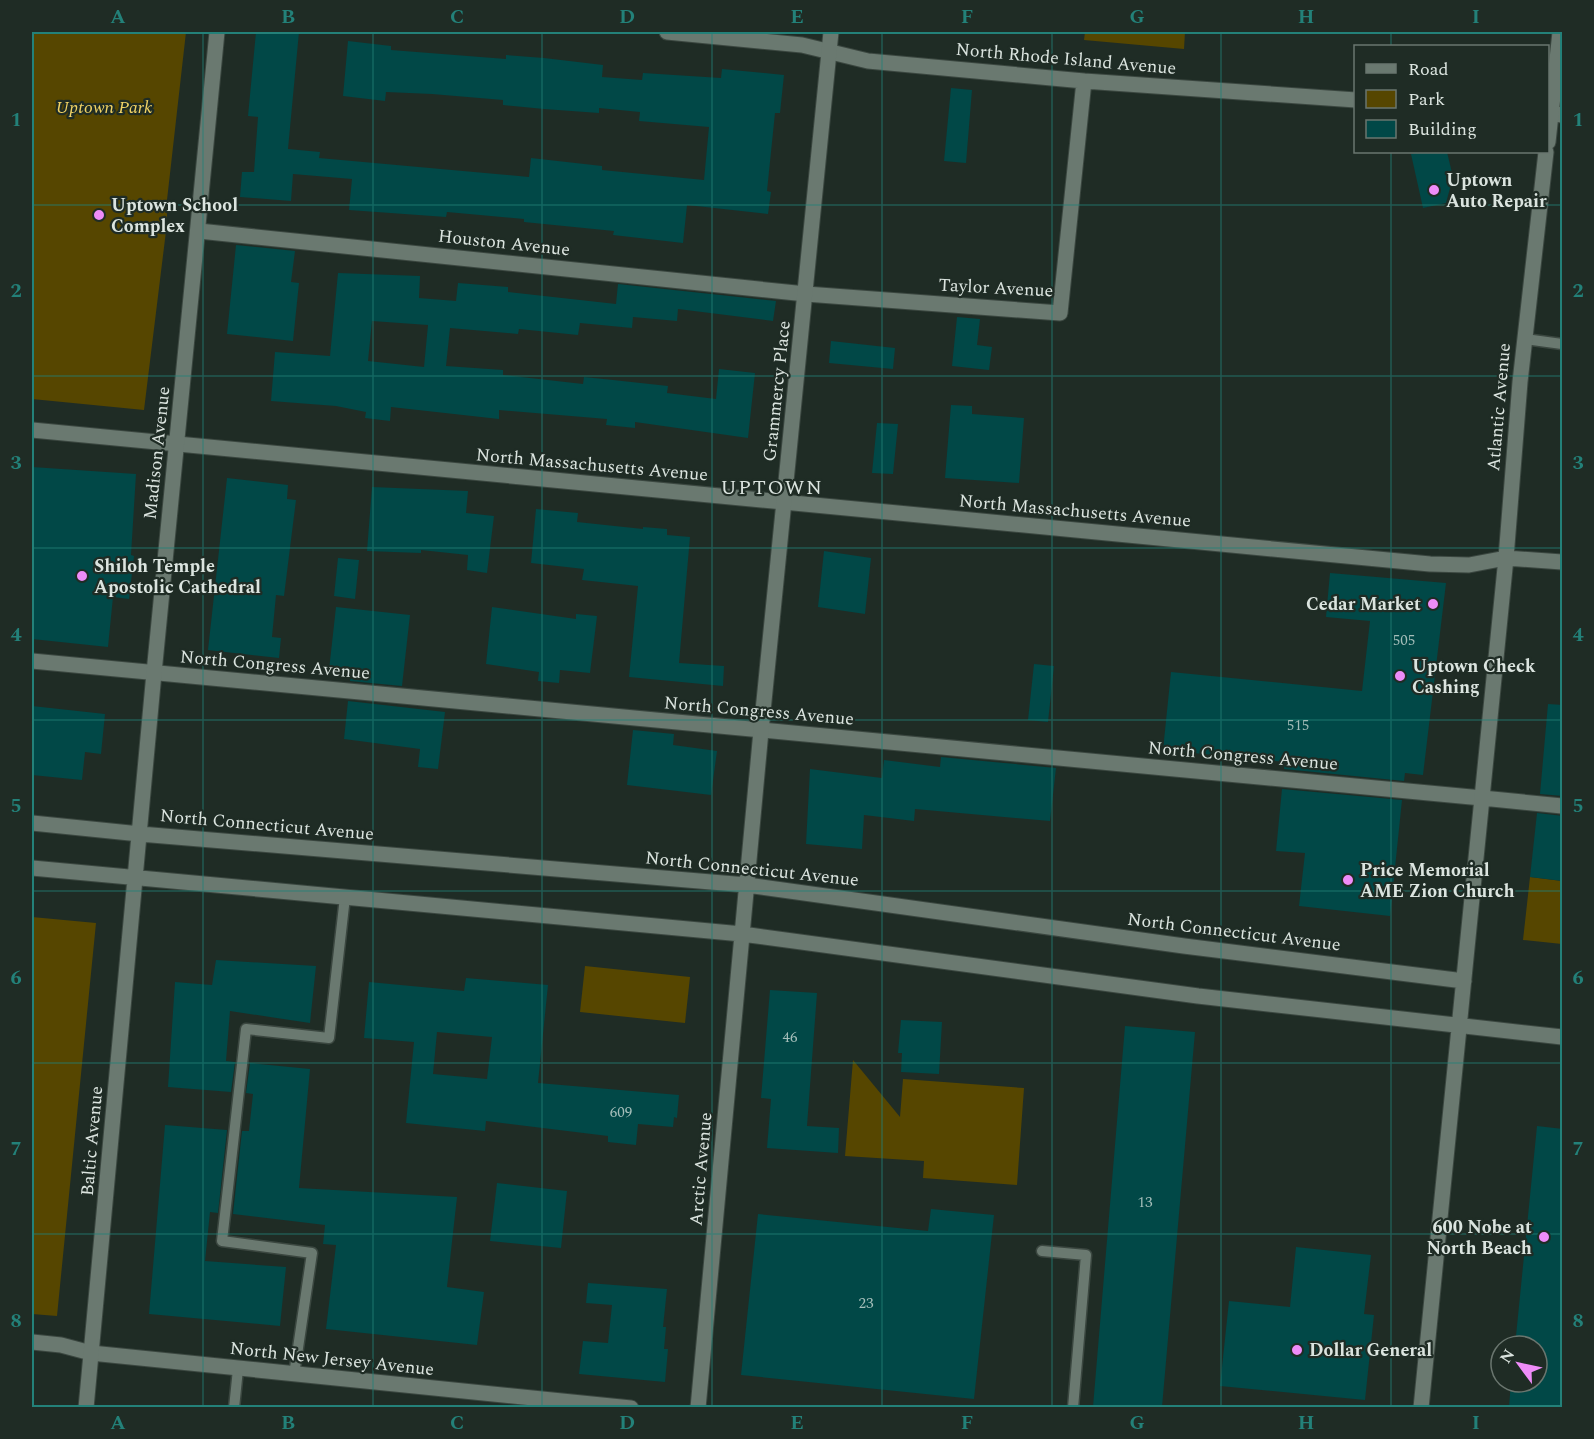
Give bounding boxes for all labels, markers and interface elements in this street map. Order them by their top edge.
text: A [110,2,126,32]
text: B [281,2,295,32]
text: C [450,2,464,32]
text: D [619,2,635,32]
text: E [790,2,804,32]
text: F [961,2,973,32]
text: G [1129,2,1145,32]
text: H [1298,2,1314,32]
text: I [1472,2,1480,32]
street label: North Rhode Island Avenue [955,36,1177,82]
legend [1354,45,1549,153]
text: Road [1408,56,1449,83]
text: Park [1408,86,1445,113]
park label: Uptown Park [56,94,153,121]
text: 1 [10,105,22,135]
text: 1 [1572,105,1584,135]
text: Building [1408,116,1477,143]
place label: Uptown Auto Repair [1446,167,1547,215]
marker: Uptown Auto Repair [1427,183,1441,197]
place label: Uptown School Complex [111,192,238,240]
marker: Uptown School Complex [92,208,106,222]
street label: Houston Avenue [437,223,571,263]
street label: Taylor Avenue [938,272,1054,304]
text: 2 [10,276,22,306]
text: 2 [1572,276,1584,306]
street label: Grammercy Place [756,319,798,463]
street label: Atlantic Avenue [1480,342,1518,472]
street label: Madison Avenue [137,385,177,521]
street label: North Massachusetts Avenue [475,441,709,489]
text: 3 [10,448,22,478]
text: 3 [1572,448,1584,478]
district label: UPTOWN [721,473,823,503]
street label: North Massachusetts Avenue [958,487,1192,535]
place label: Shiloh Temple Apostolic Cathedral [94,553,261,601]
marker: Shiloh Temple Apostolic Cathedral [75,569,89,583]
place label: Cedar Market [1306,591,1421,618]
marker: Cedar Market [1426,597,1440,611]
text: 4 [10,620,22,650]
text: 4 [1572,620,1584,650]
house number: 505 [1393,629,1415,652]
street label: North Congress Avenue [179,643,371,687]
place label: Uptown Check Cashing [1412,653,1536,701]
marker: Uptown Check Cashing [1393,669,1407,683]
street label: North Congress Avenue [663,689,855,733]
house number: 515 [1287,714,1309,737]
street label: North Congress Avenue [1147,734,1339,778]
text: 5 [10,791,22,821]
text: 5 [1572,791,1584,821]
street label: North Connecticut Avenue [159,802,375,848]
street label: North Connecticut Avenue [644,844,860,894]
place label: Price Memorial AME Zion Church [1360,857,1515,905]
marker: Price Memorial AME Zion Church [1341,873,1355,887]
street label: North Connecticut Avenue [1126,906,1342,958]
text: 6 [10,963,22,993]
text: 6 [1572,963,1584,993]
house number: 46 [782,1026,798,1049]
street label: Baltic Avenue [74,1085,110,1197]
house number: 609 [610,1101,632,1124]
street label: Arctic Avenue [683,1111,719,1227]
text: 7 [10,1134,22,1164]
text: 7 [1572,1134,1584,1164]
house number: 13 [1137,1191,1153,1214]
place label: 600 Nobe at North Beach [1426,1214,1532,1262]
marker: 600 Nobe at North Beach [1537,1230,1551,1244]
house number: 23 [858,1292,874,1315]
text: 8 [10,1306,22,1336]
text: 8 [1572,1306,1584,1336]
north arrow [1489,1334,1549,1394]
street label: North New Jersey Avenue [228,1335,436,1383]
place label: Dollar General [1309,1337,1432,1364]
marker: Dollar General [1290,1343,1304,1357]
text: N [1494,1344,1521,1368]
text: A [110,1408,126,1438]
text: B [281,1408,295,1438]
text: C [450,1408,464,1438]
text: D [619,1408,635,1438]
text: E [790,1408,804,1438]
text: F [961,1408,973,1438]
text: G [1129,1408,1145,1438]
text: H [1298,1408,1314,1438]
text: I [1472,1408,1480,1438]

